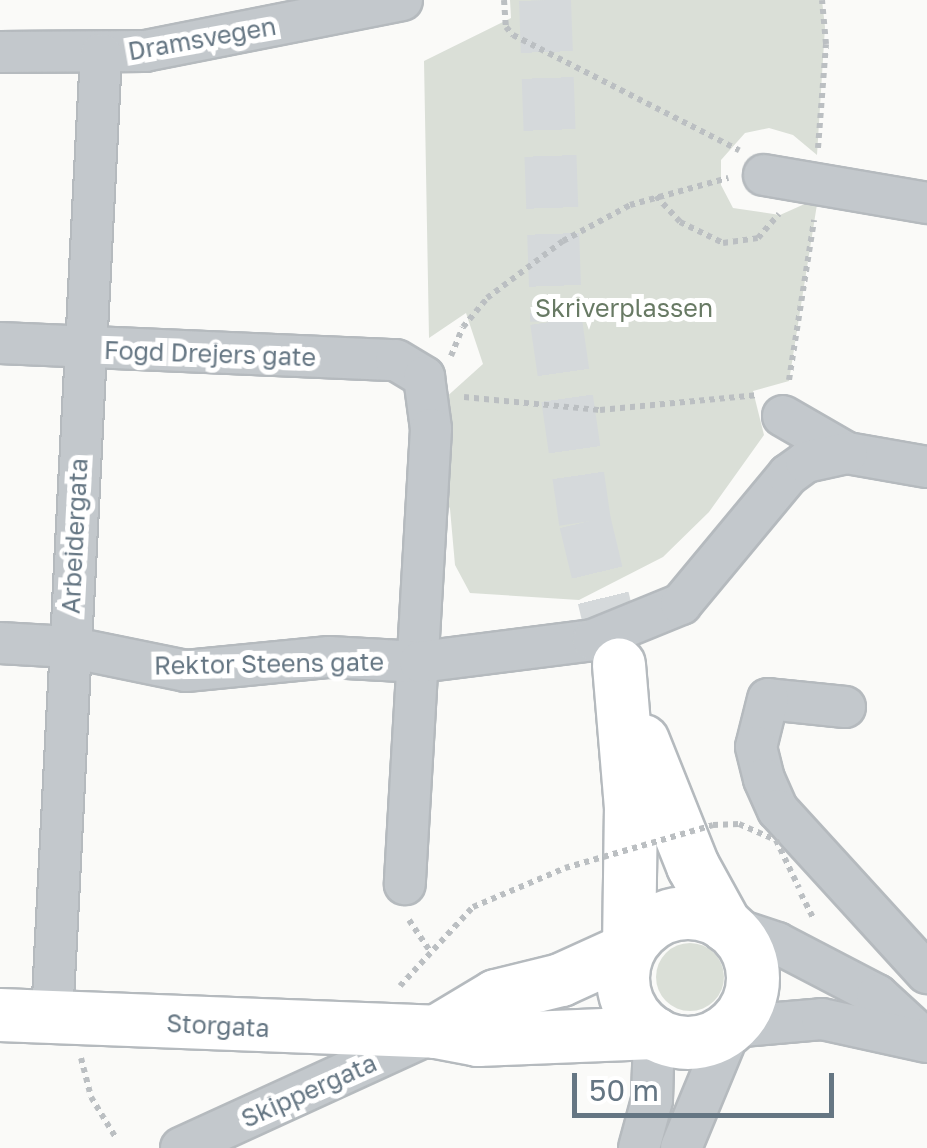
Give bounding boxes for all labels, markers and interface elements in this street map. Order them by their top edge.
street label: Dramsvegen [126,11,278,67]
park label: Skriverplassen [535,293,713,323]
street label: Fogd Drejers gate [103,335,317,373]
street label: Arbeidergata [56,457,94,615]
street label: Rektor Steens gate [154,647,384,681]
street label: Storgata [166,1008,270,1044]
street label: Skippergata [237,1048,381,1134]
scale bar [577,1053,840,1115]
text: 50 m [589,1072,659,1108]

